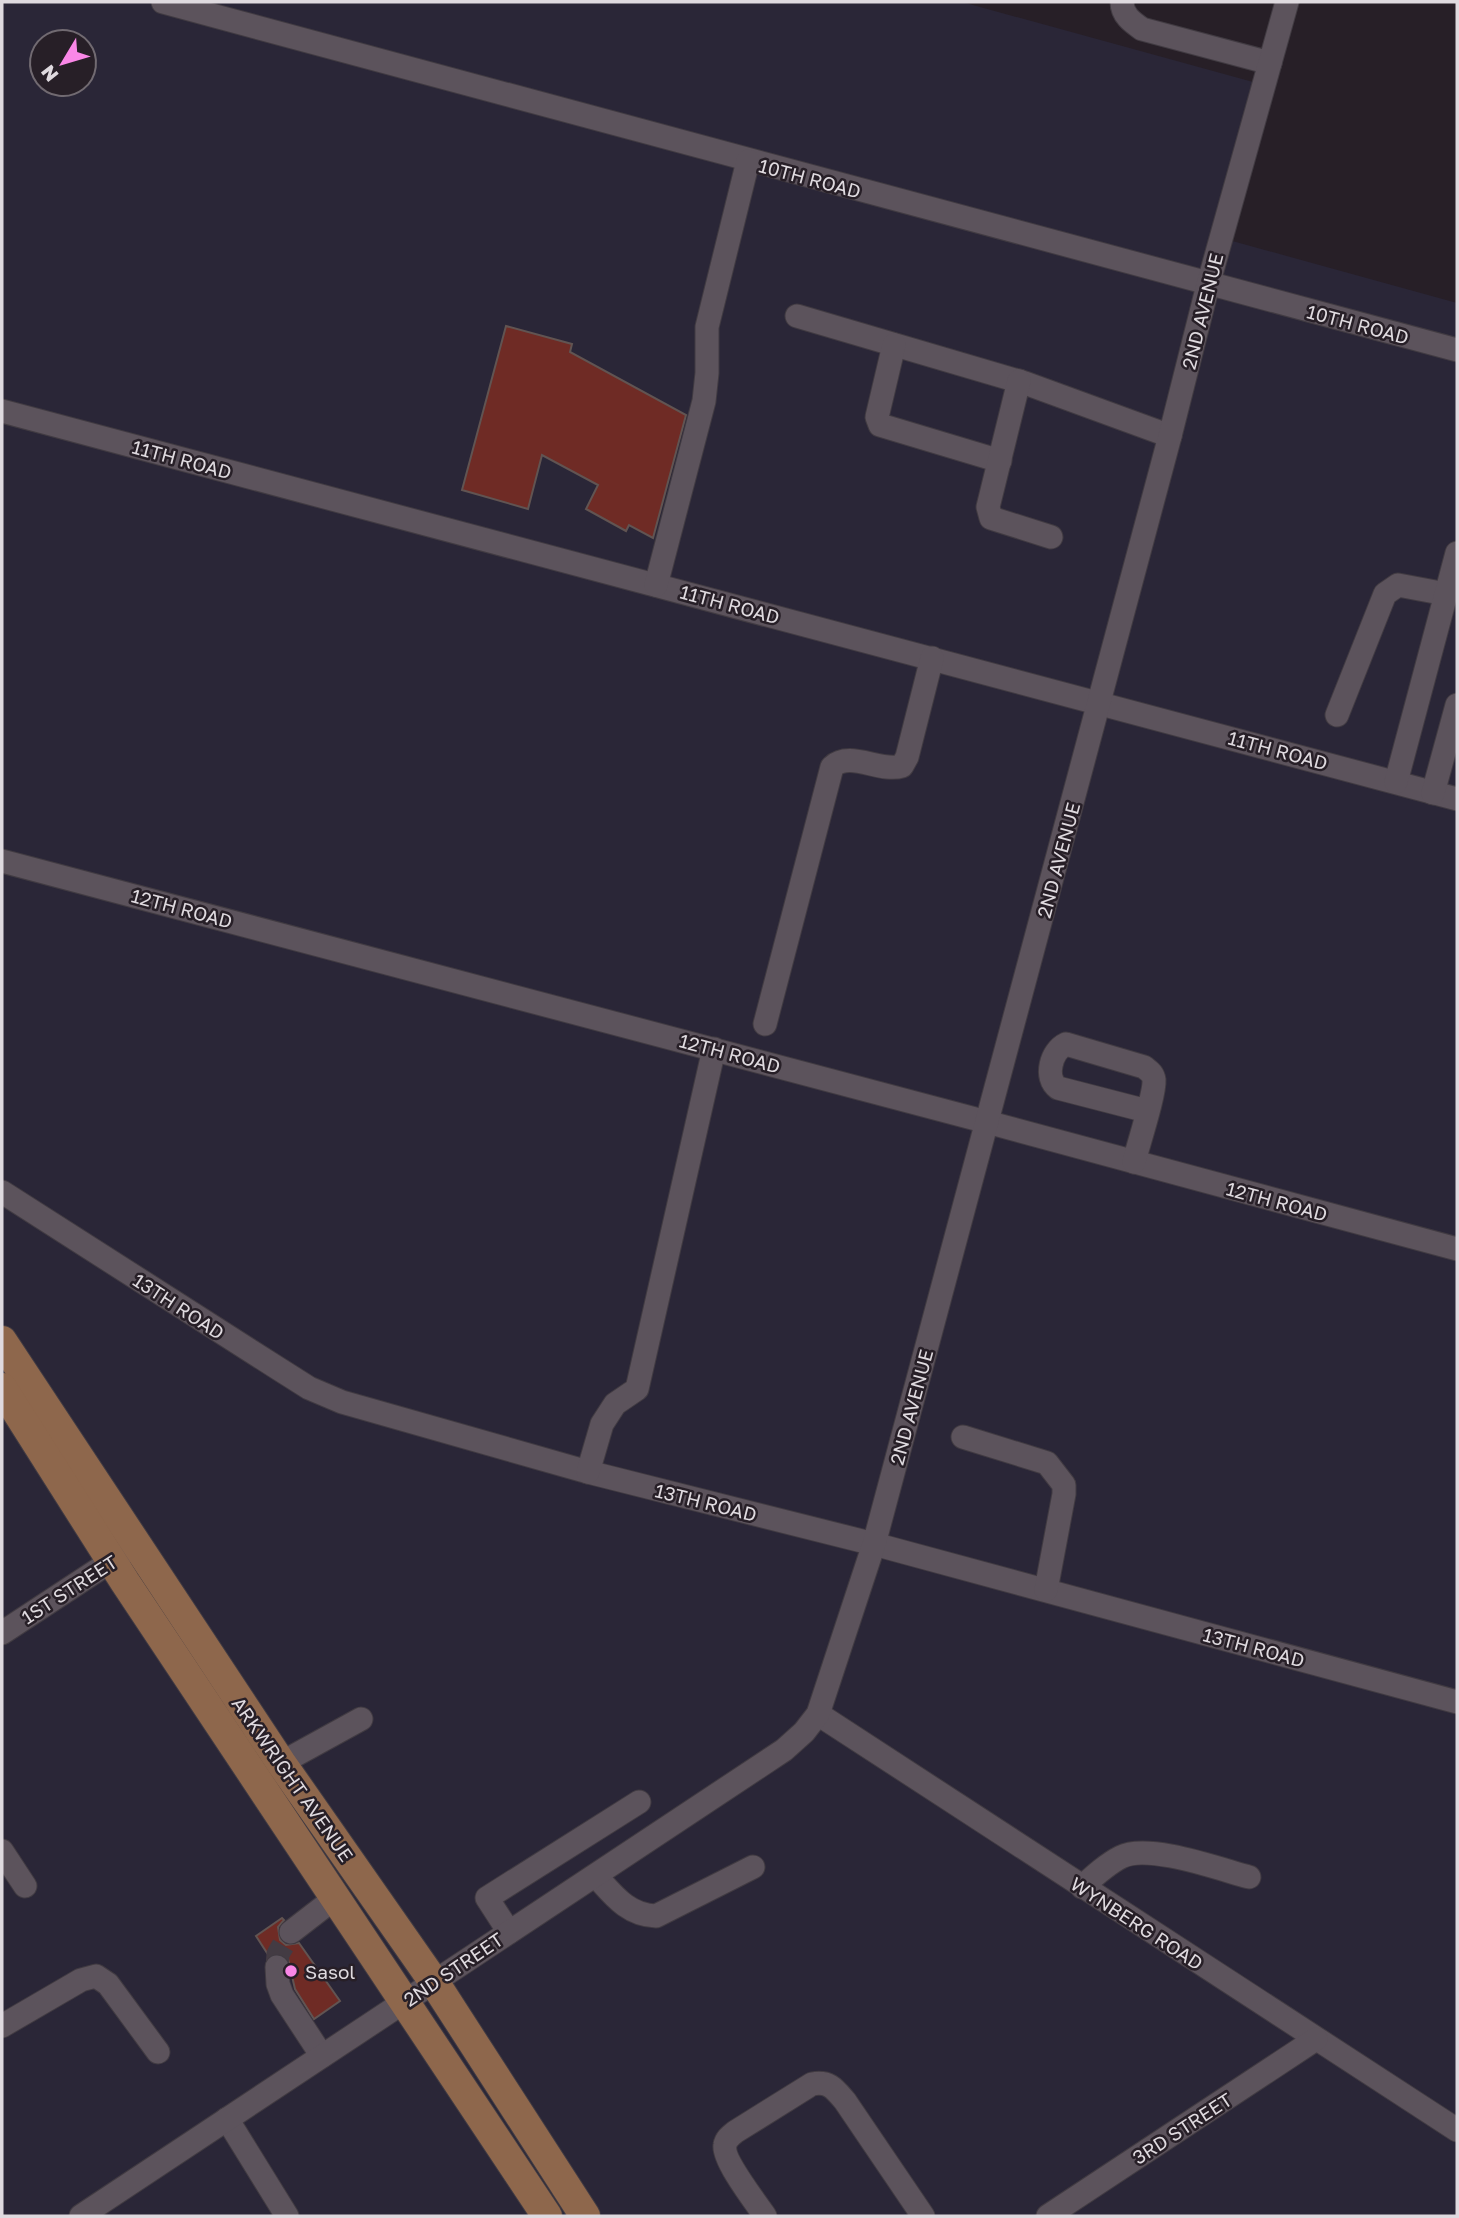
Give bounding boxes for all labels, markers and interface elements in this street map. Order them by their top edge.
north arrow [28,28,98,98]
text: N [36,61,63,87]
street label: 10TH ROAD [757,153,863,203]
street label: 2ND AVENUE [1176,251,1228,371]
street label: 10TH ROAD [1305,299,1411,349]
street label: 11TH ROAD [130,435,234,483]
street label: 11TH ROAD [678,580,782,628]
street label: 11TH ROAD [1226,726,1330,774]
street label: 2ND AVENUE [1032,800,1084,920]
street label: 12TH ROAD [129,883,235,933]
street label: 12TH ROAD [677,1028,783,1078]
street label: 12TH ROAD [1224,1176,1330,1226]
street label: 13TH ROAD [129,1268,229,1344]
street label: 2ND AVENUE [885,1347,937,1467]
street label: 13TH ROAD [653,1478,759,1526]
street label: 1ST STREET [17,1549,121,1628]
street label: 13TH ROAD [1201,1622,1307,1672]
street label: ARKWRIGHT AVENUE [227,1692,359,1866]
street label: WYNBERG ROAD [1066,1872,1208,1974]
street label: 2ND STREET [399,1927,507,2011]
place label: Sasol [305,1960,355,1983]
marker: Sasol [283,1963,299,1979]
street label: 3RD STREET [1128,2087,1236,2169]

